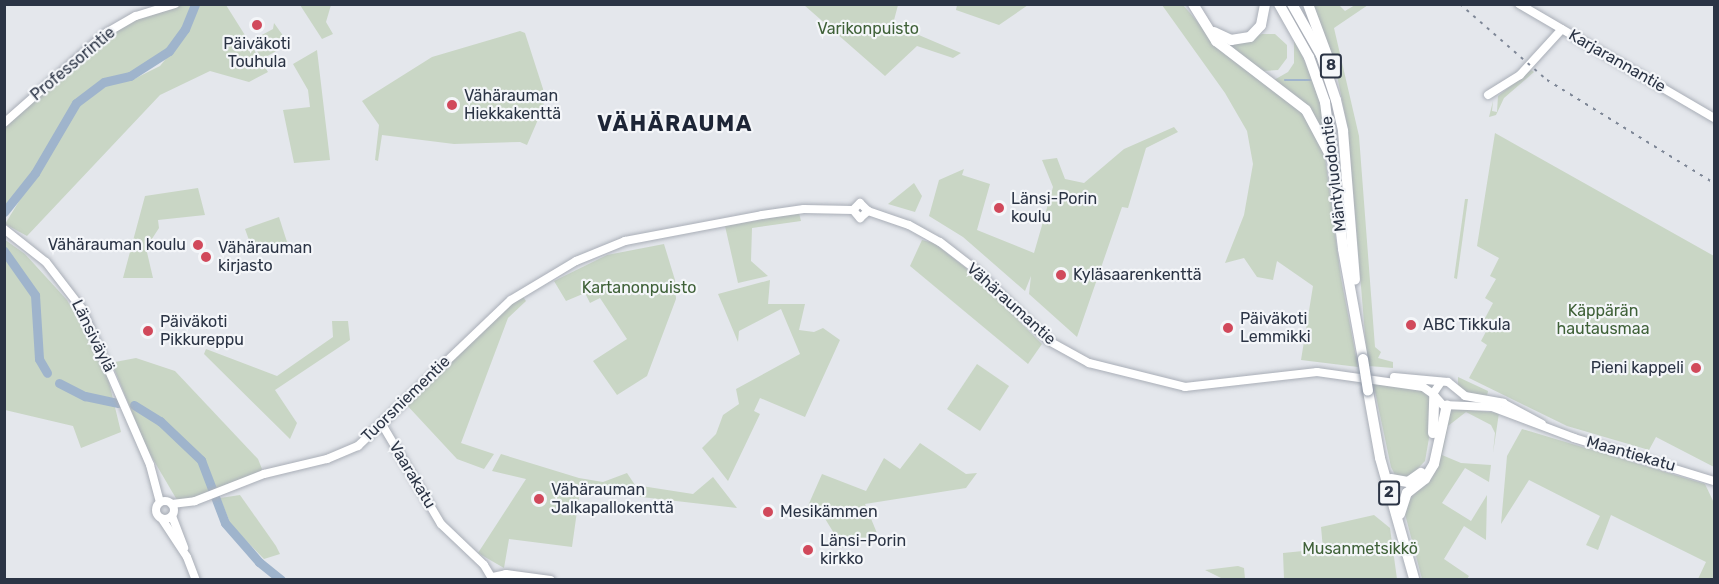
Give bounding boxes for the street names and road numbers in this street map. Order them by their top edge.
street label: Professorintie [27,23,119,105]
street label: Karjarannantie [1565,25,1669,97]
road number: 8 [1319,54,1343,78]
street label: Mäntyluodontie [1317,115,1351,233]
street label: Vähäraumantie [963,259,1059,349]
street label: Länsiväylä [67,297,119,375]
street label: Tuorsniementie [358,352,454,446]
street label: Maantiekatu [1584,432,1678,476]
street label: Vaarakatu [385,438,439,512]
road number: 2 [1377,481,1401,505]

